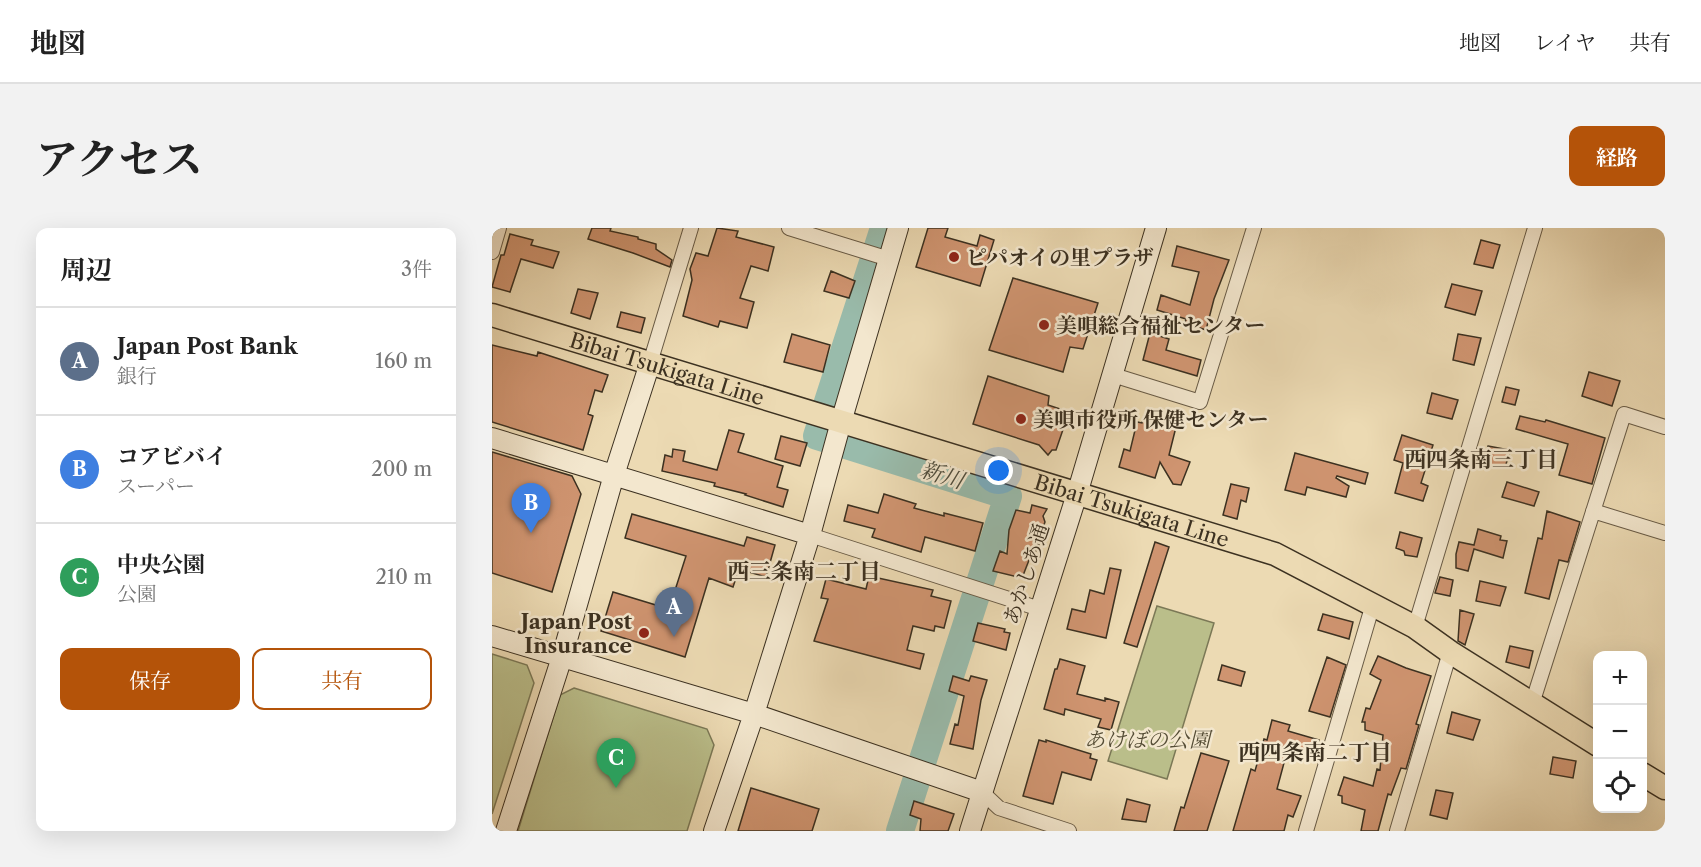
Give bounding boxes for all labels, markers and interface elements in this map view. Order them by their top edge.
text: 地図 [30,26,86,60]
text: 地図 [1459,30,1501,55]
text: レイヤ [1534,30,1596,55]
text: 共有 [1629,30,1671,55]
button: 経路 [1569,126,1665,186]
text: アクセス [36,133,203,185]
place label: ピパオイの里プラザ [966,245,1154,270]
marker: ピパオイの里プラザ [947,250,961,264]
text: 周辺 [60,254,112,286]
text: 3件 [401,257,432,281]
place label: 美唄総合福祉センター [1056,313,1265,338]
marker: 美唄総合福祉センター [1037,318,1051,332]
street label: Bibai Tsukigata Line [567,327,767,410]
text: Japan Post Bank [117,333,298,360]
text: A [72,349,87,373]
text: 160 m [375,349,432,373]
text: 銀行 [117,364,157,388]
place label: 美唄市役所 保健センター [1033,407,1268,432]
marker: 美唄市役所 保健センター [1014,412,1028,426]
text: コアビバイ [117,443,227,470]
district label: 西四条南三丁目 [1404,446,1558,473]
water label: 新川 [917,456,969,495]
your location [984,456,1013,485]
text: B [72,457,87,481]
text: 200 m [371,457,432,481]
street label: Bibai Tsukigata Line [1032,469,1232,552]
text: スーパー [117,474,195,498]
pin: B [512,484,550,533]
street label: あかしあ通 [998,520,1054,628]
text: 中央公園 [117,551,205,578]
district label: 西三条南二丁目 [727,558,881,585]
text: C [71,565,88,589]
text: 210 m [375,565,432,589]
text: 公園 [117,582,157,606]
pin: A [654,588,693,637]
place label: Japan Post Insurance [517,609,633,658]
marker: Japan Post Insurance [637,626,651,640]
button: 保存 [60,648,240,710]
button: 共有 [252,648,432,710]
map controls [1593,651,1647,813]
button: + [1593,651,1647,705]
button: − [1593,705,1647,759]
park label: あけぼの公園 [1084,727,1213,752]
pin: C [596,738,636,788]
district label: 西四条南二丁目 [1238,739,1392,766]
button: locate [1593,759,1647,813]

